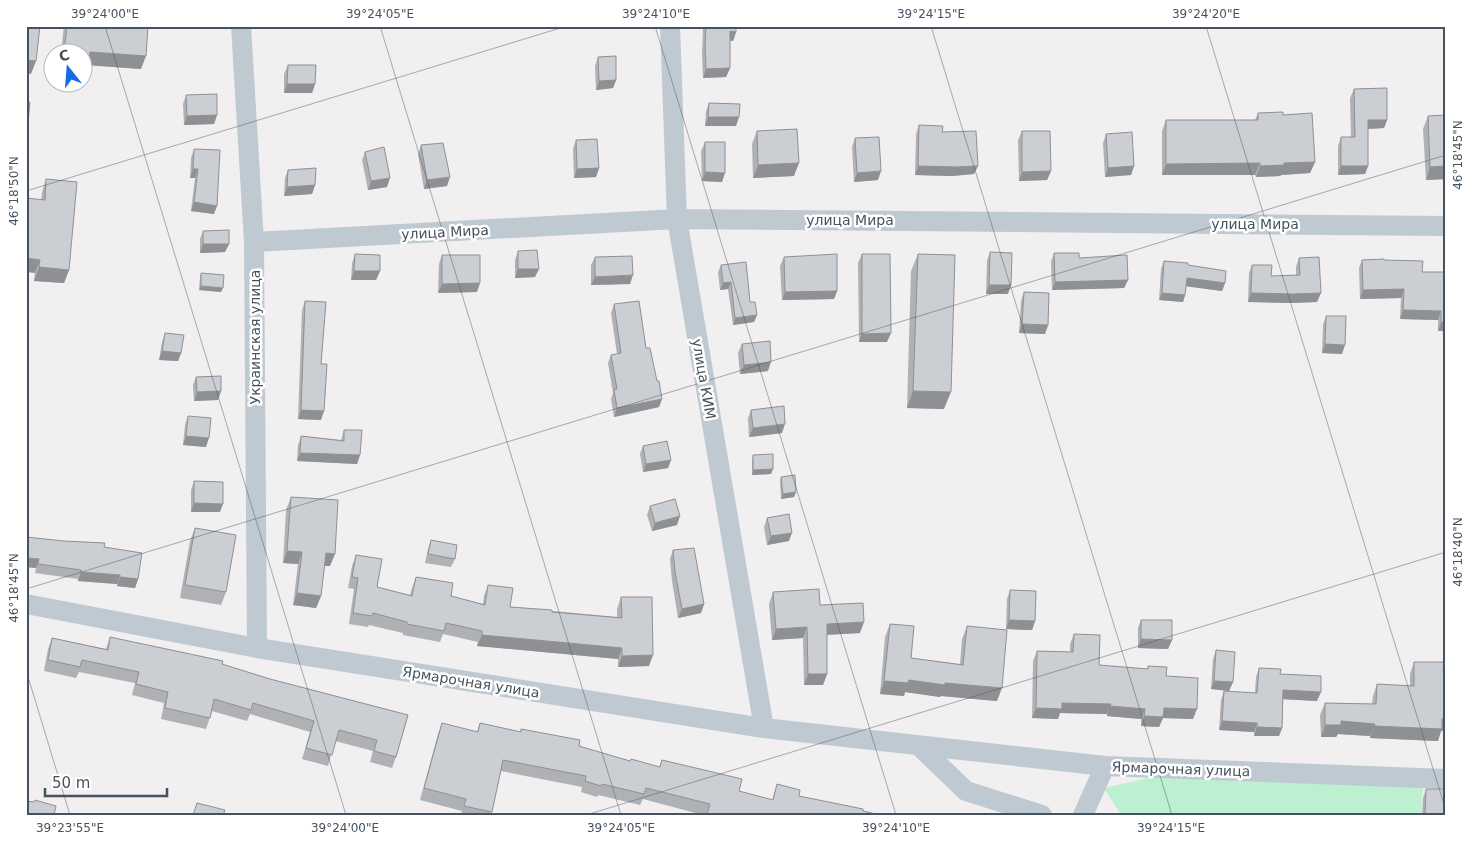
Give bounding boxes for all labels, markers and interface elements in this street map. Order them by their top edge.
text: 39°24'00"E [71,7,139,21]
text: 39°24'05"E [346,7,414,21]
text: 39°24'10"E [622,7,690,21]
text: 39°24'15"E [897,7,965,21]
text: 39°24'20"E [1172,7,1240,21]
north arrow [42,42,92,92]
text: С [57,46,71,65]
text: 46°18'45"N [1451,120,1465,190]
text: 46°18'50"N [7,156,21,226]
street label: улица Мира [806,212,894,228]
street label: улица Мира [1211,216,1299,232]
street label: улица Мира [401,222,489,242]
street label: Украинская улица [247,270,263,404]
street label: улица КИМ [689,338,719,420]
text: 46°18'40"N [1451,517,1465,587]
text: 46°18'45"N [7,553,21,623]
street label: Ярмарочная улица [401,663,541,701]
street label: Ярмарочная улица [1111,759,1251,779]
scale bar [45,766,168,798]
text: 50 m [52,774,90,792]
text: 39°23'55"E [36,821,104,835]
text: 39°24'00"E [311,821,379,835]
text: 39°24'05"E [587,821,655,835]
text: 39°24'10"E [862,821,930,835]
text: 39°24'15"E [1137,821,1205,835]

